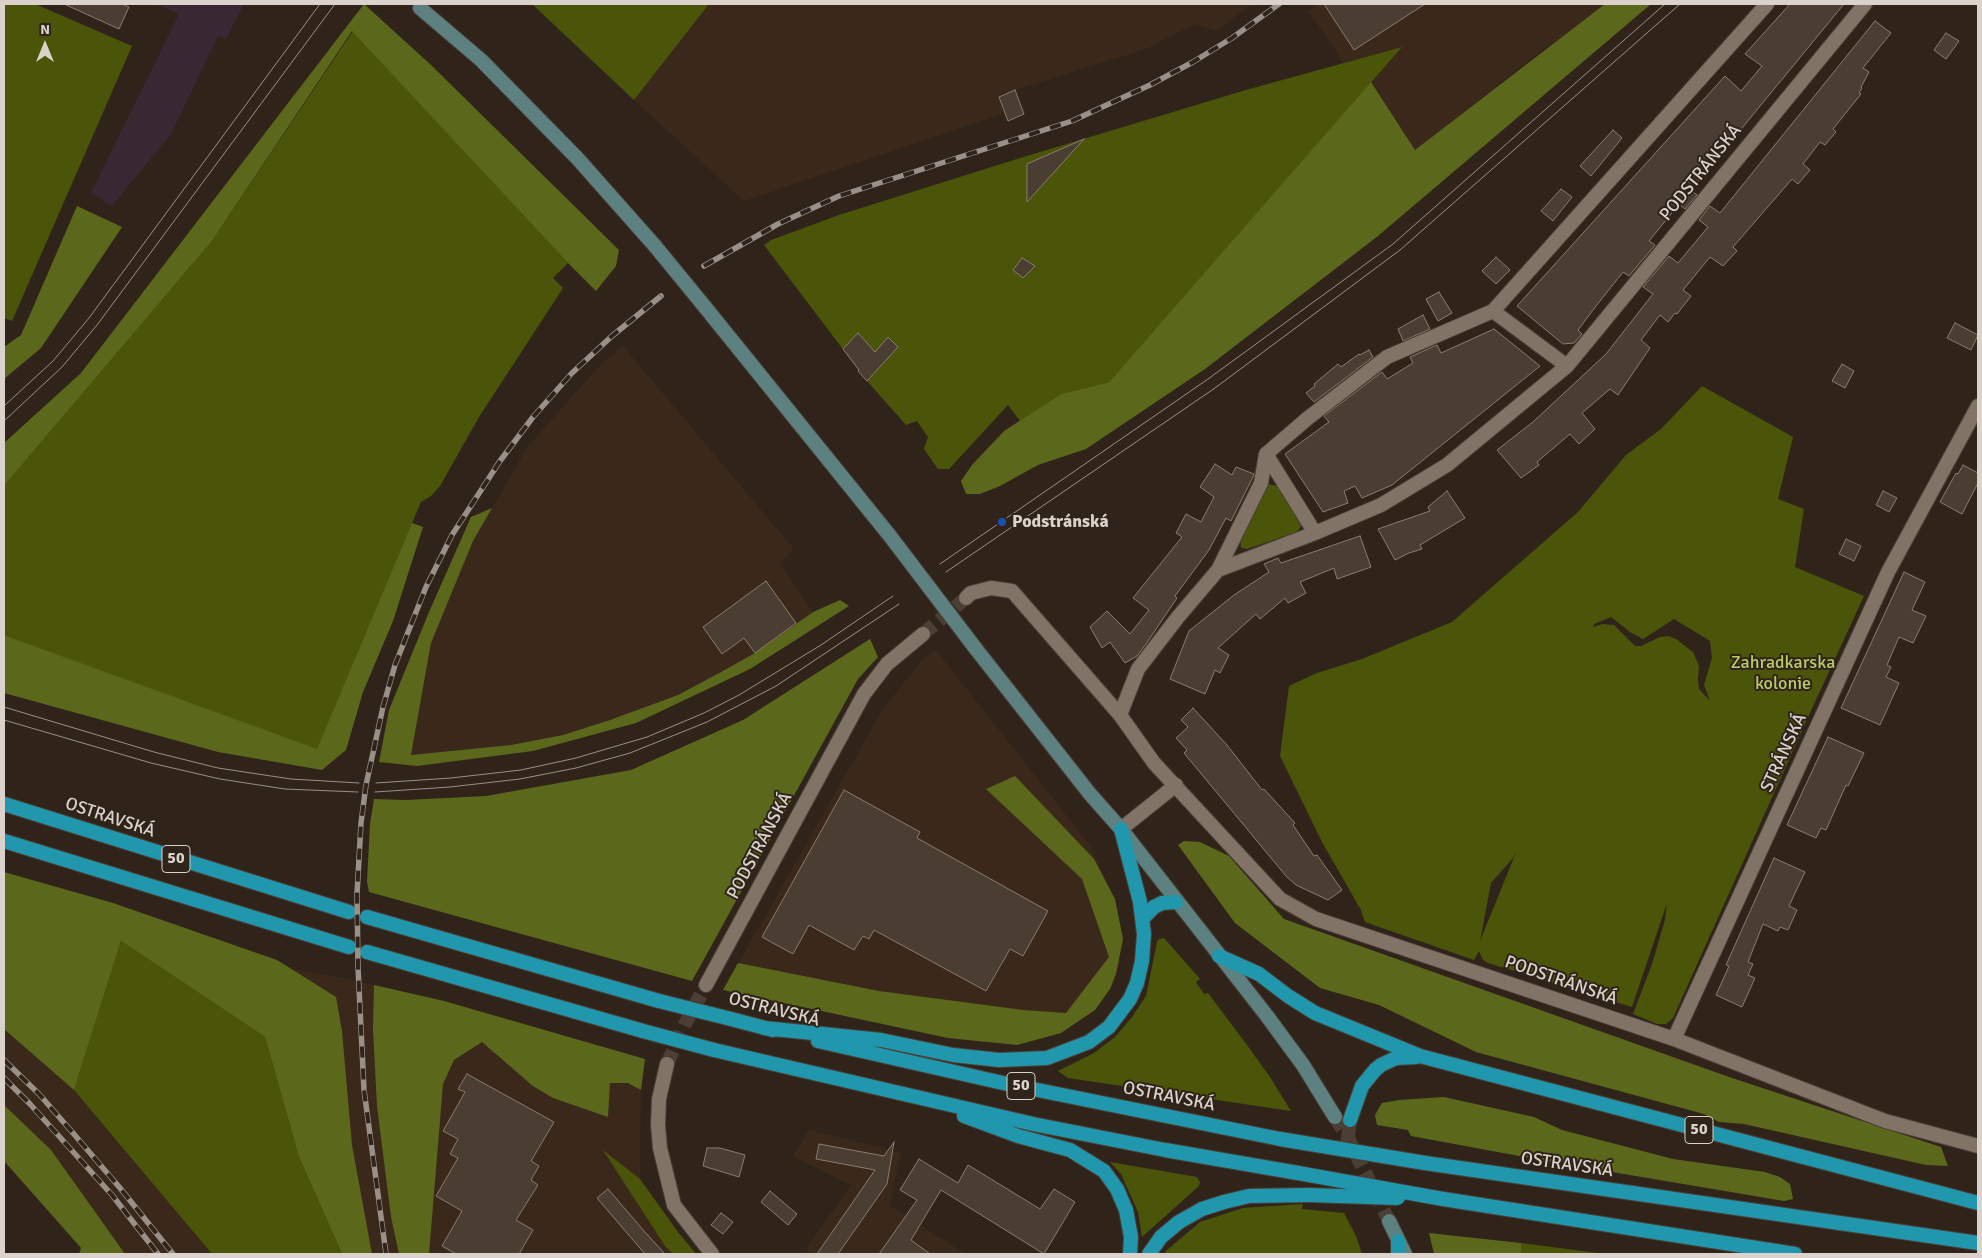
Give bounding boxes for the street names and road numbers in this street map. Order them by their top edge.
street label: PODSTRÁNSKÁ [1656,120,1746,226]
street label: STRÁNSKÁ [1756,710,1812,796]
street label: PODSTRÁNSKÁ [723,789,797,903]
street label: OSTRAVSKÁ [62,793,158,843]
road number: 50 [162,846,190,872]
street label: PODSTRÁNSKÁ [1502,952,1620,1010]
street label: OSTRAVSKÁ [726,988,822,1032]
road number: 50 [1007,1072,1035,1100]
street label: OSTRAVSKÁ [1121,1078,1217,1116]
road number: 50 [1685,1116,1713,1144]
street label: OSTRAVSKÁ [1519,1148,1615,1182]

